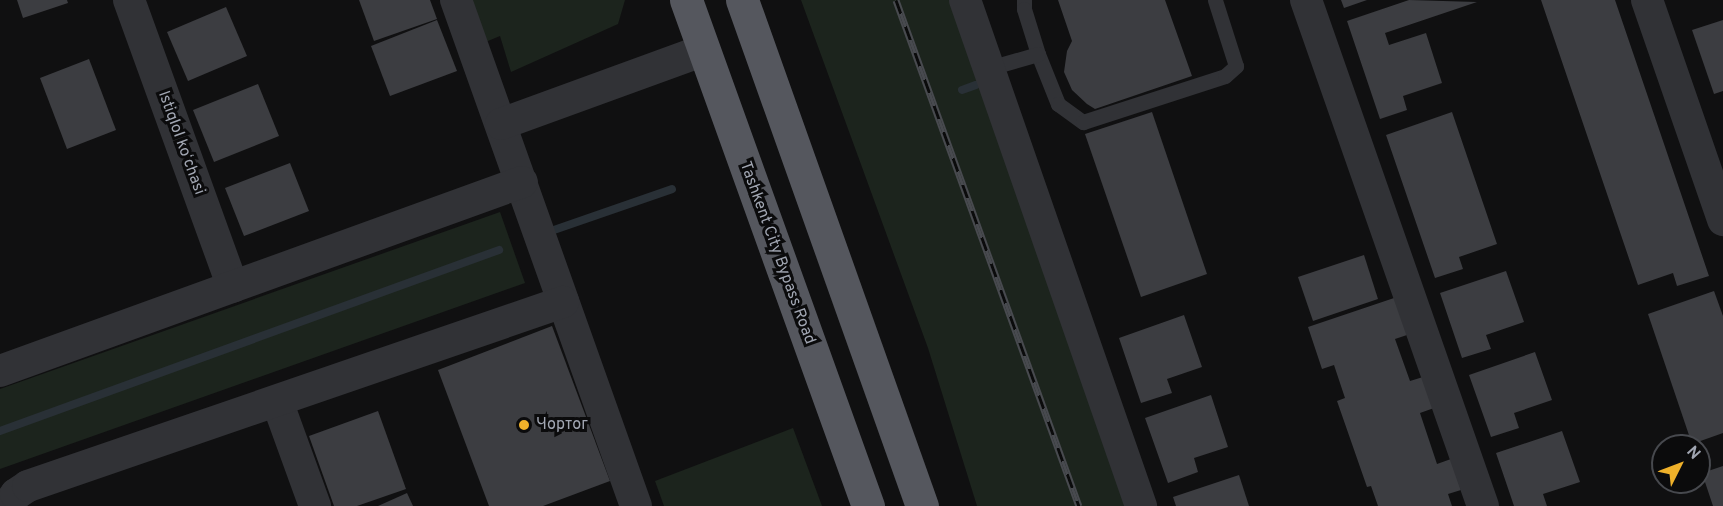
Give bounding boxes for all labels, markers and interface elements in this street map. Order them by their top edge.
street label: Istiqlol koʻchasi [153,89,209,197]
street label: Tashkent City Bypass Road [735,159,819,347]
place label: Чортог [536,415,588,435]
marker: Чортог [517,418,531,432]
north arrow [1651,434,1711,494]
text: N [1682,442,1704,464]

